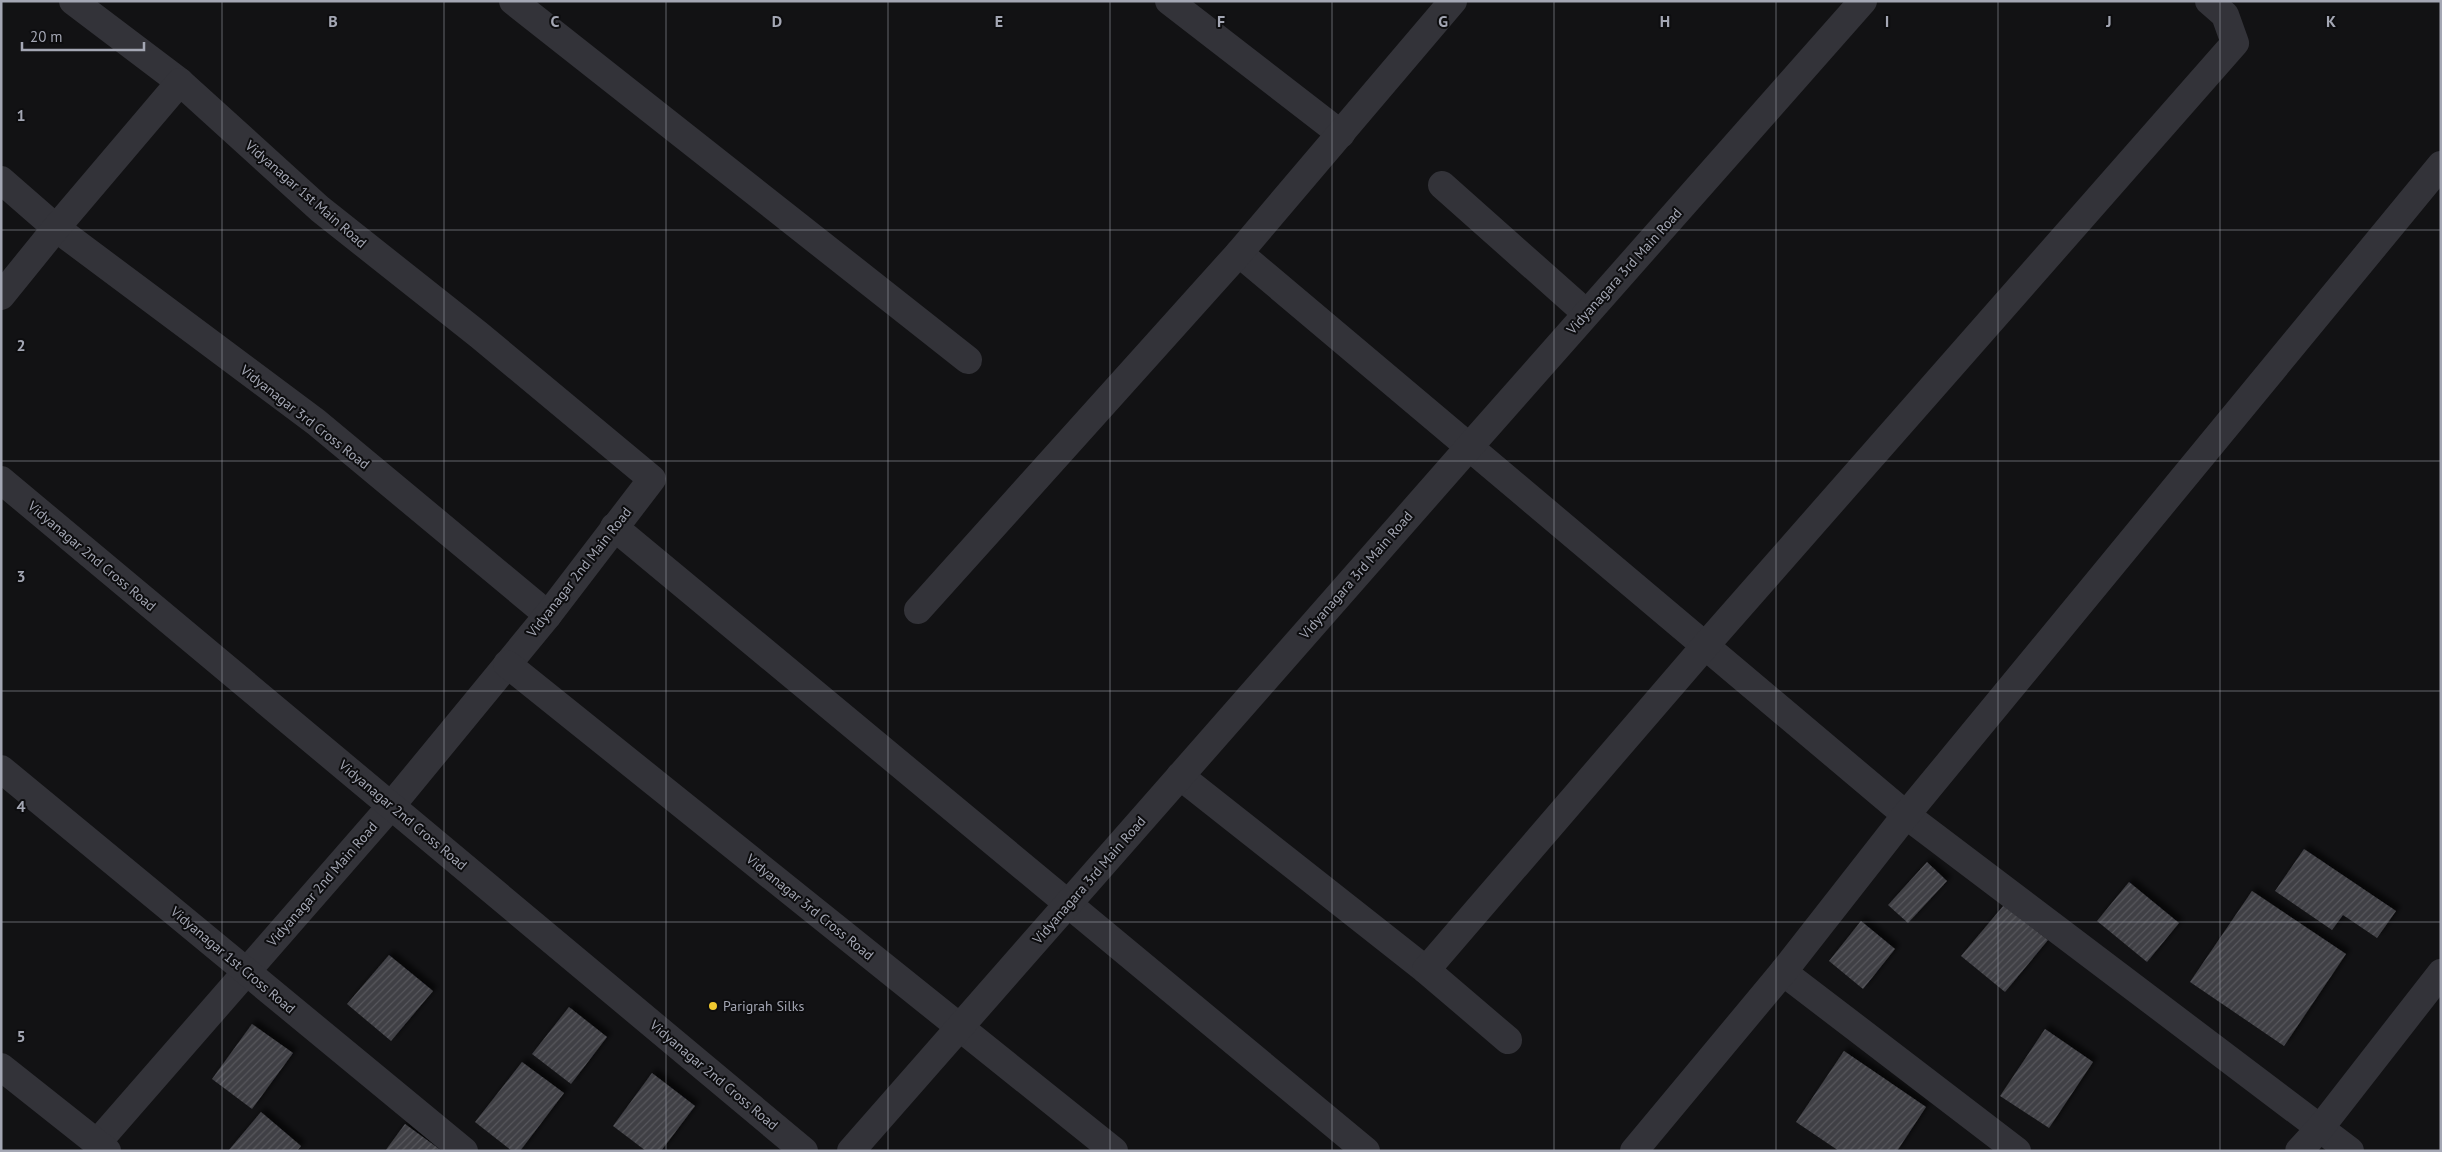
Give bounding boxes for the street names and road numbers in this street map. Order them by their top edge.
street label: Vidyanagar 1st Main Road [241,136,370,252]
street label: Vidyanagara 3rd Main Road [1562,204,1685,339]
street label: Vidyanagar 3rd Cross Road [236,360,373,473]
street label: Vidyanagar 2nd Cross Road [23,496,160,615]
street label: Vidyanagar 2nd Main Road [522,504,635,641]
street label: Vidyanagara 3rd Main Road [1295,507,1416,643]
street label: Vidyanagar 2nd Cross Road [334,755,471,874]
street label: Vidyanagara 3rd Main Road [1028,812,1149,948]
street label: Vidyanagar 2nd Main Road [262,818,381,951]
street label: Vidyanagar 3rd Cross Road [742,849,877,964]
street label: Vidyanagar 1st Cross Road [166,902,299,1018]
street label: Vidyanagar 2nd Cross Road [645,1015,782,1134]

